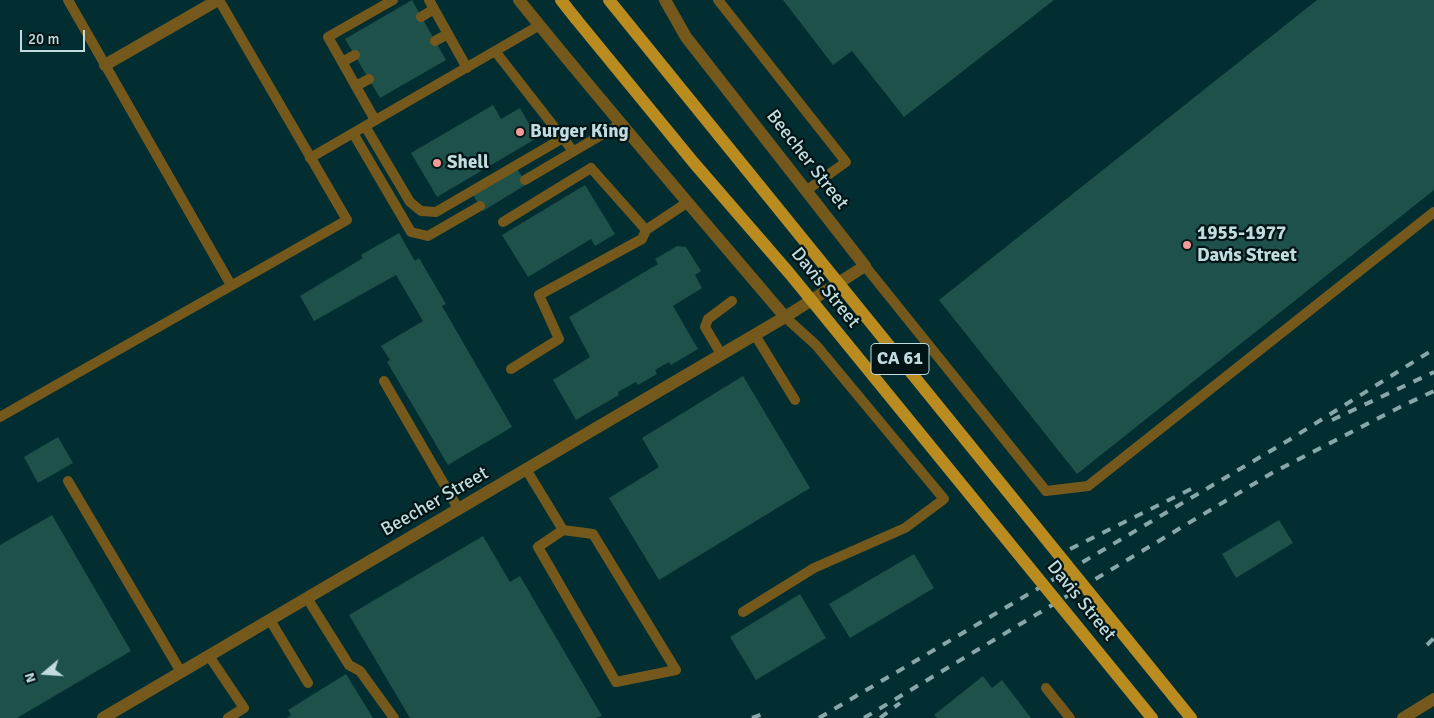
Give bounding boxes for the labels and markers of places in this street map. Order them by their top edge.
place label: Burger King [530,121,629,143]
marker: Burger King [514,126,526,138]
place label: Shell [447,152,489,174]
marker: Shell [431,157,443,169]
place label: 1955-1977 Davis Street [1197,223,1297,267]
marker: 1955-1977 Davis Street [1181,239,1193,251]

